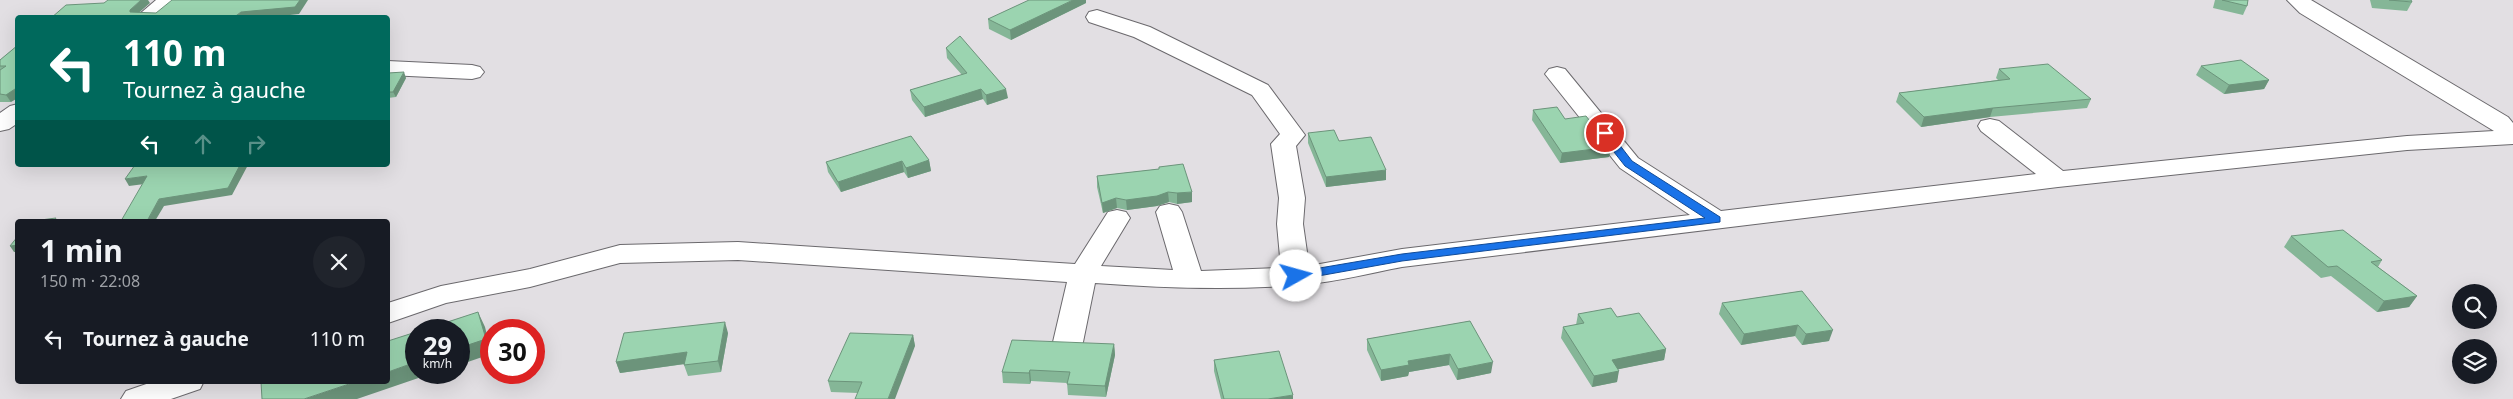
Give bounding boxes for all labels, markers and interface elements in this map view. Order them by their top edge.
text: 110 m [123,29,226,76]
icon: left [40,35,105,100]
text: Tournez à gauche [123,74,306,104]
pin [1584,112,1626,154]
icon: arrive [1591,119,1619,147]
icon: left [136,130,164,158]
icon: ahead [189,130,217,158]
icon: right [242,130,270,158]
text: 1 min [40,230,123,271]
button: close [313,236,365,288]
position arrow [1269,249,1321,301]
text: 150 m · 22:08 [40,270,140,292]
map controls [2452,284,2497,384]
button: search [2452,284,2497,329]
speed limit sign: 30 [480,319,545,384]
icon: left [40,325,68,353]
text: Tournez à gauche [83,326,249,352]
text: 110 m [310,326,365,352]
text: 29 [423,328,452,362]
button: layers [2452,339,2497,384]
text: km/h [423,355,452,372]

